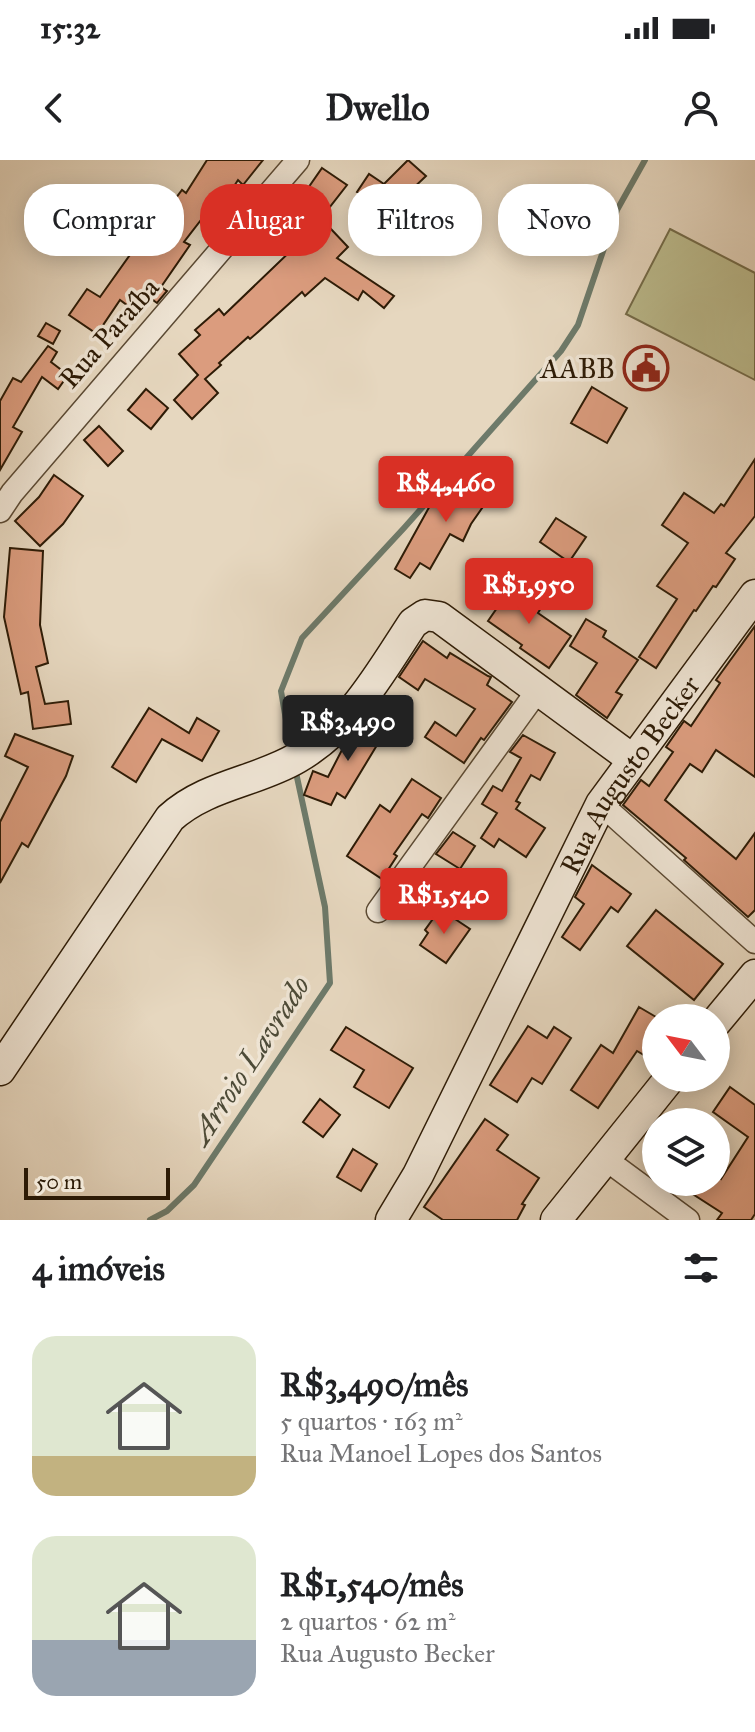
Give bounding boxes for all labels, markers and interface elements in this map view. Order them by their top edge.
text: 15:32 [40,10,100,46]
icon: back [32,86,76,130]
text: Dwello [325,86,430,130]
icon: person [679,86,723,130]
chip: Comprar [24,184,184,256]
chip: Alugar [200,184,332,256]
chip: Filtros [348,184,482,256]
chip: Novo [498,184,619,256]
street label: Rua Paraíba [52,270,167,395]
public building icon: AABB [622,344,670,392]
place label: AABB [539,351,615,386]
pin: R$4,460 [372,456,520,524]
text: R$4,460 [396,466,496,498]
pin: R$1,950 [455,558,603,626]
text: R$1,950 [483,568,575,600]
street label: Rua Augusto Becker [552,668,708,880]
pin: R$3,490 [274,695,422,763]
text: R$3,490 [300,705,396,737]
pin: R$1,540 [370,868,518,936]
text: R$1,540 [398,878,490,910]
water label: Arroio Lavrado [181,969,318,1153]
north arrow [642,1004,730,1092]
map controls [642,1004,730,1196]
button: layers [642,1108,730,1196]
scale bar [24,1164,170,1200]
text: 50 m [36,1168,82,1195]
icon: filters [679,1246,723,1290]
text: 4 imóveis [32,1248,165,1289]
text: R$3,490/mês [280,1364,469,1405]
icon: home [96,1368,192,1464]
text: 5 quartos · 163 m² [280,1405,463,1437]
text: Rua Manoel Lopes dos Santos [280,1437,602,1469]
text: R$1,540/mês [280,1564,464,1605]
icon: home [96,1568,192,1664]
text: 2 quartos · 62 m² [280,1605,455,1637]
text: Rua Augusto Becker [280,1637,495,1669]

